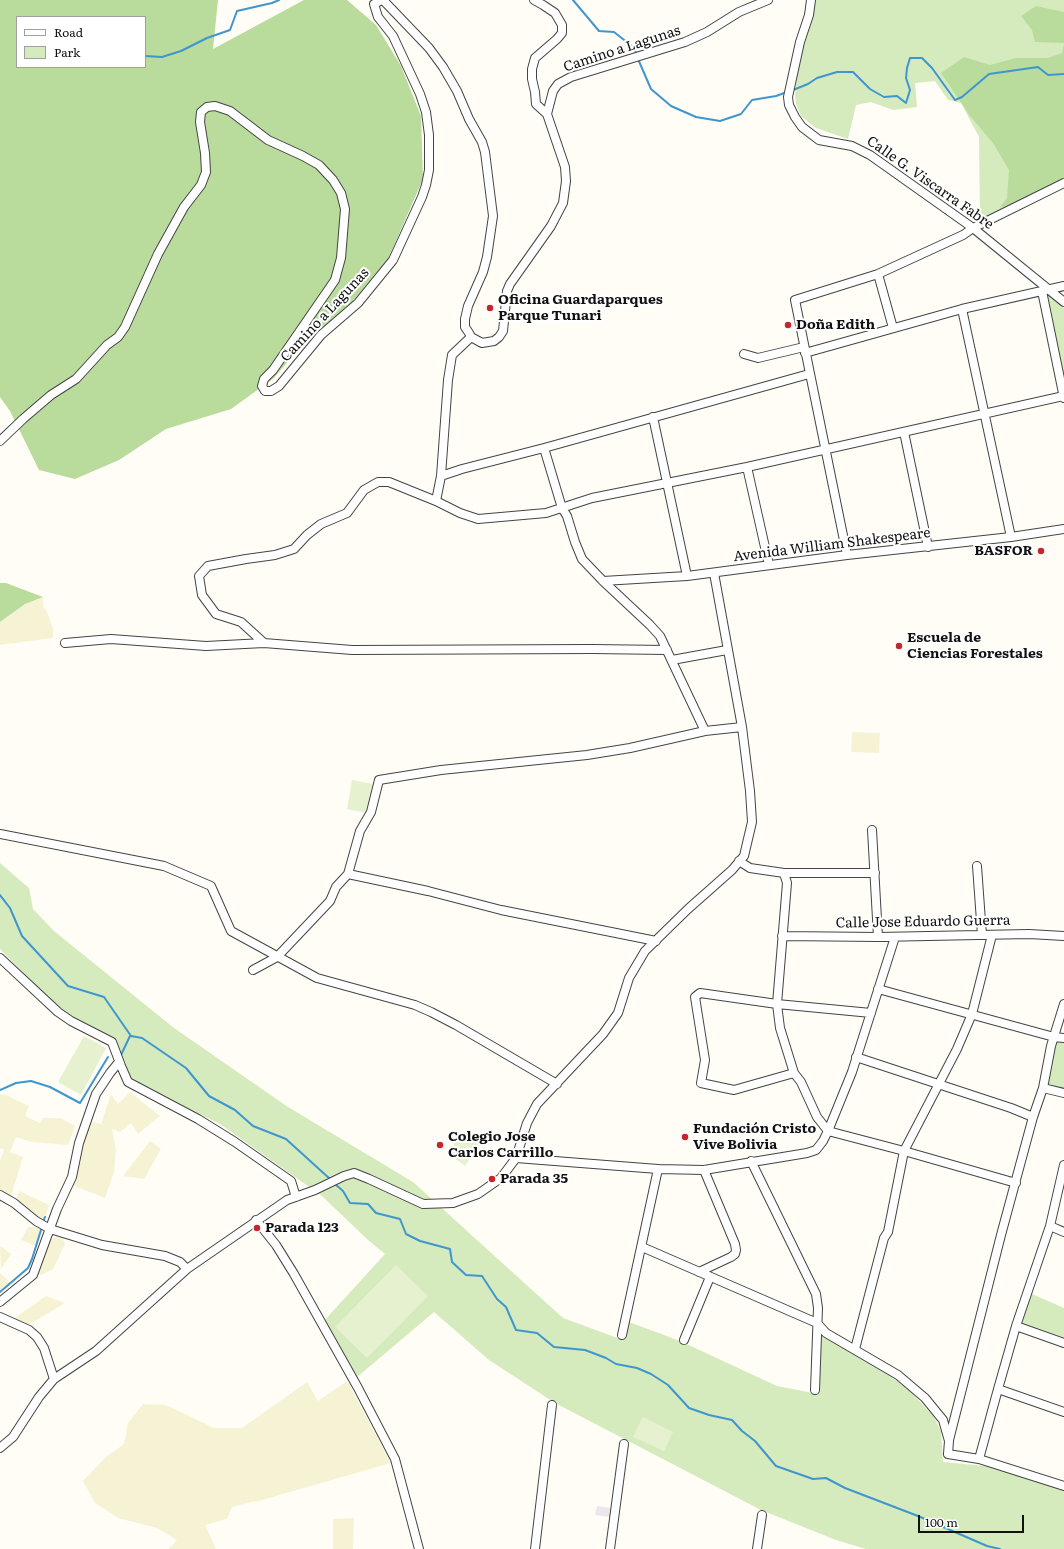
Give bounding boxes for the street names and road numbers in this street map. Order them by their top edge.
street label: Camino a Lagunas [561,22,683,76]
street label: Calle G. Viscarra Fabre [863,133,997,233]
street label: Camino a Lagunas [277,265,373,365]
street label: Avenida William Shakespeare [732,525,932,565]
street label: Calle Jose Eduardo Guerra [835,912,1011,932]

